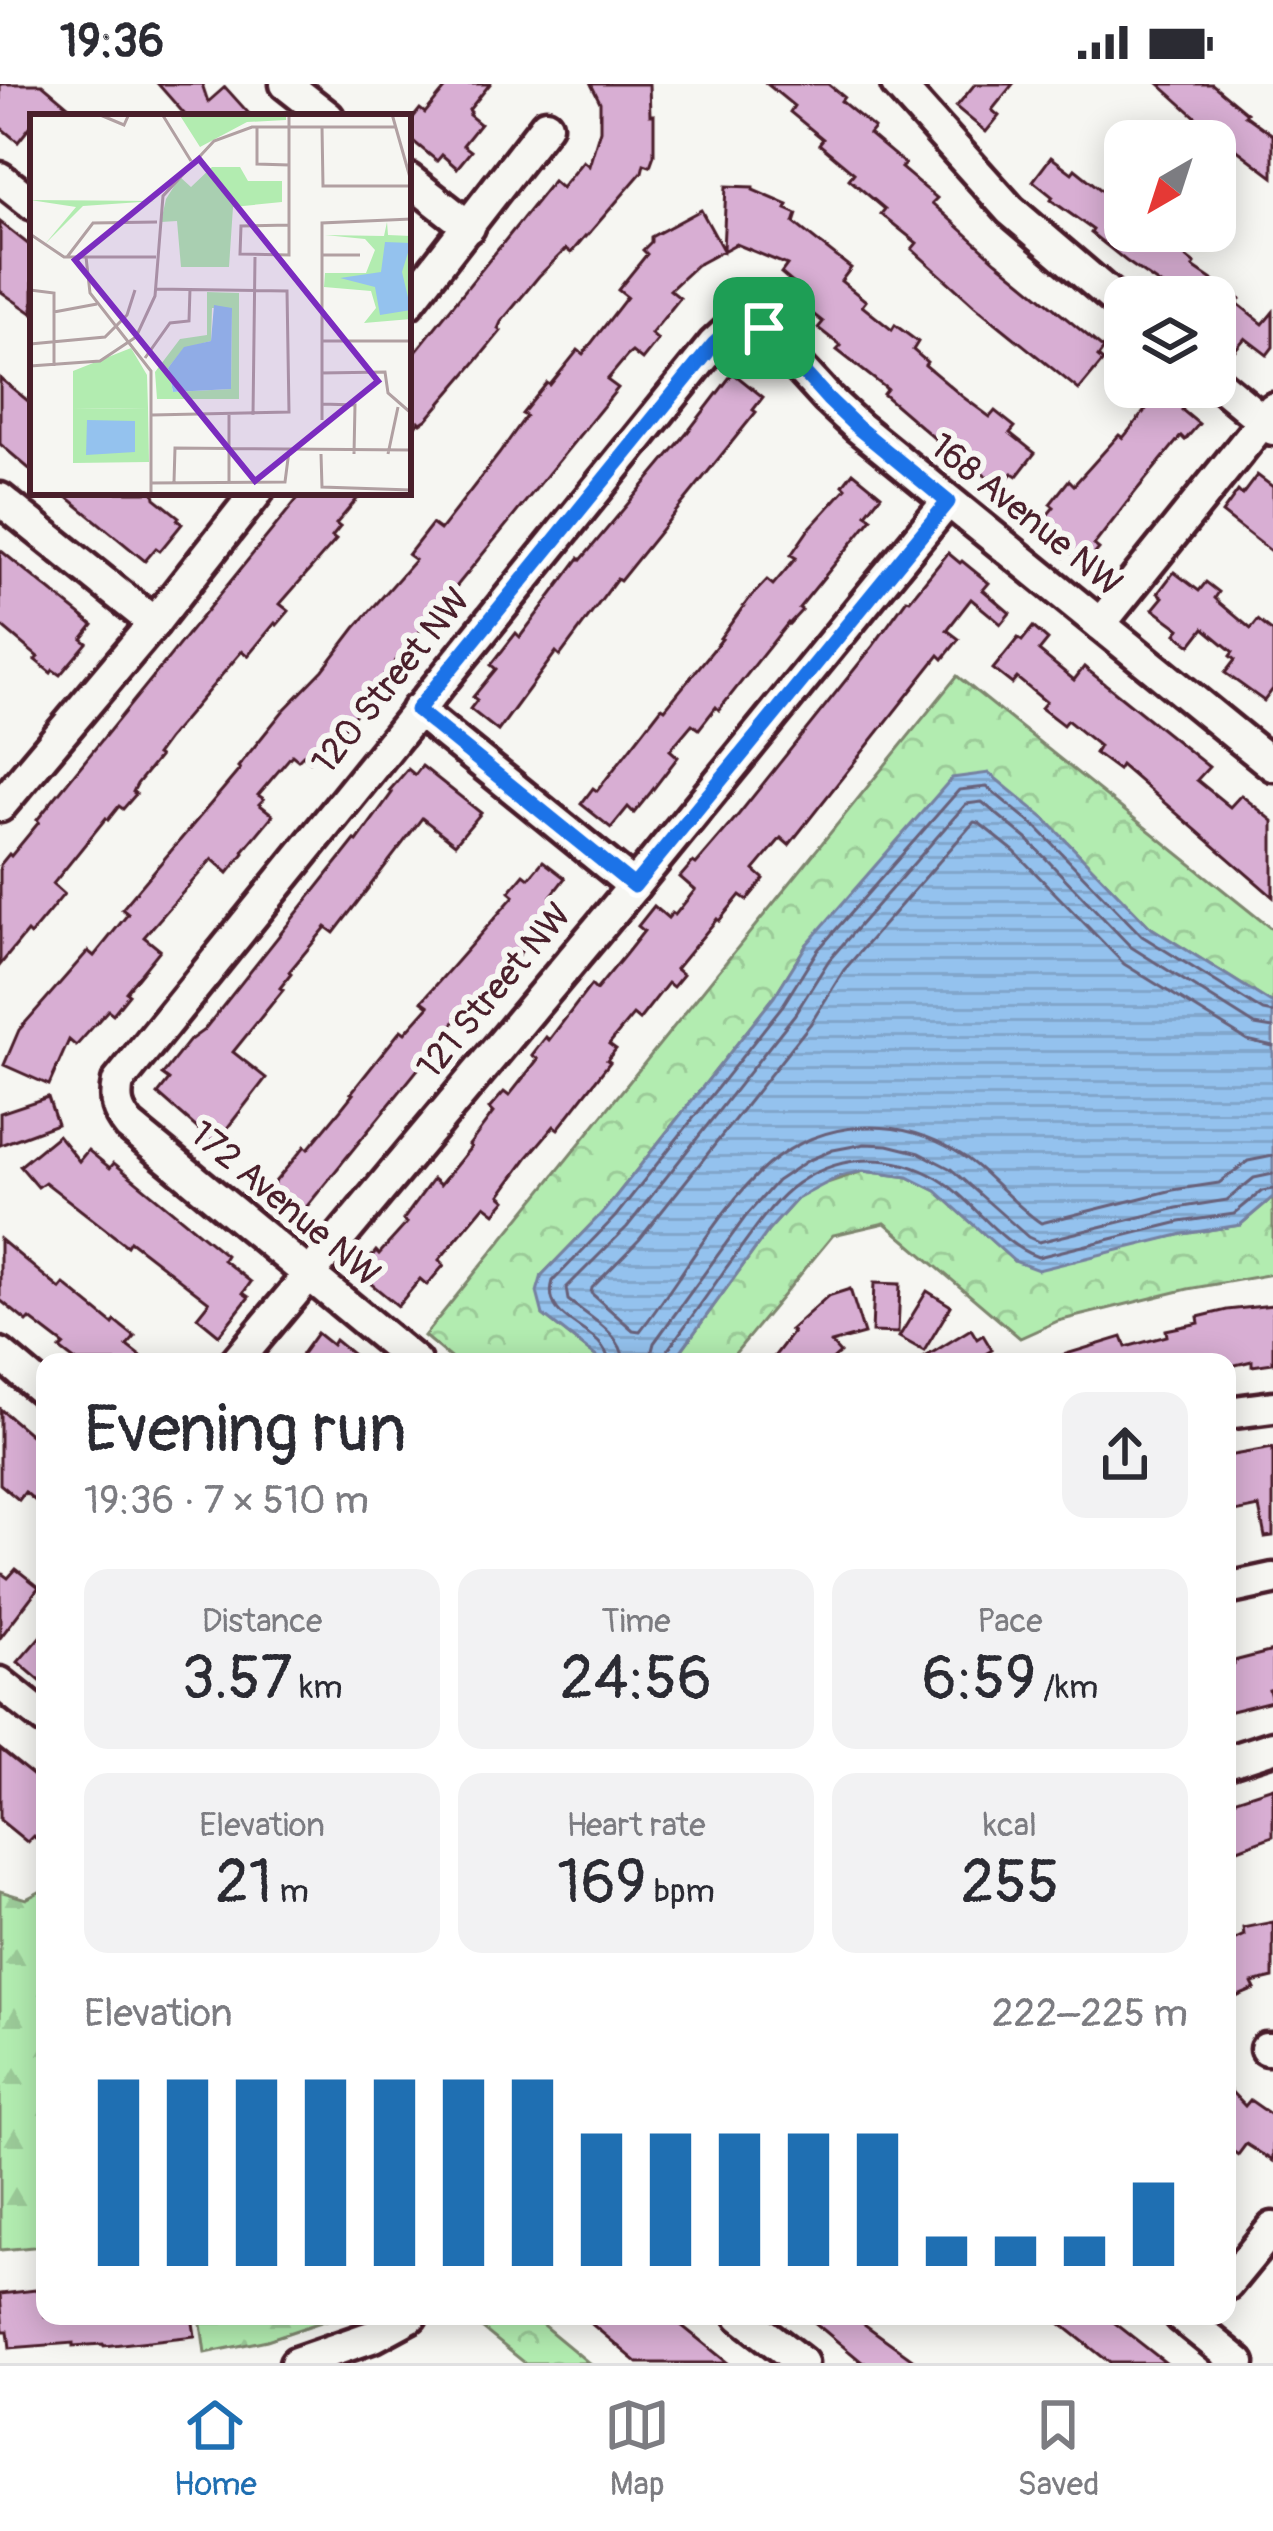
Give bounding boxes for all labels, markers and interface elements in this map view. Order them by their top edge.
text: 19:36 [60,14,164,70]
inset map [30,114,411,495]
north arrow [1104,120,1236,252]
map controls [1104,120,1236,408]
button: layers [1104,276,1236,408]
pin [713,277,815,379]
icon: arrive [731,295,797,361]
street label: 168 Avenue NW [921,424,1131,606]
street label: 120 Street NW [302,579,480,783]
street label: 121 Street NW [407,894,581,1088]
street label: 172 Avenue NW [181,1111,389,1297]
text: Evening run [84,1389,407,1472]
button: share [1062,1392,1188,1518]
text: 19:36 · 7 × 510 m [84,1476,369,1525]
text: Distance [202,1601,322,1642]
text: Time [602,1601,670,1642]
text: Pace [977,1601,1043,1642]
text: 3.57 [181,1642,292,1717]
text: 24:56 [560,1642,712,1717]
text: 6:59 [922,1642,1036,1717]
text: km [292,1667,343,1708]
text: /km [1036,1667,1098,1708]
text: Elevation [199,1805,325,1846]
text: Heart rate [566,1805,706,1846]
text: kcal [983,1805,1037,1846]
text: 21 [215,1846,272,1921]
text: 169 [557,1846,647,1921]
text: 255 [961,1846,1059,1921]
text: m [272,1871,309,1912]
text: bpm [647,1871,715,1912]
text: Elevation [84,1989,233,2038]
text: 222–225 m [992,1989,1188,2038]
tab: Home [174,2392,257,2505]
tab: Map [604,2392,670,2505]
tab: Saved [1017,2392,1099,2505]

